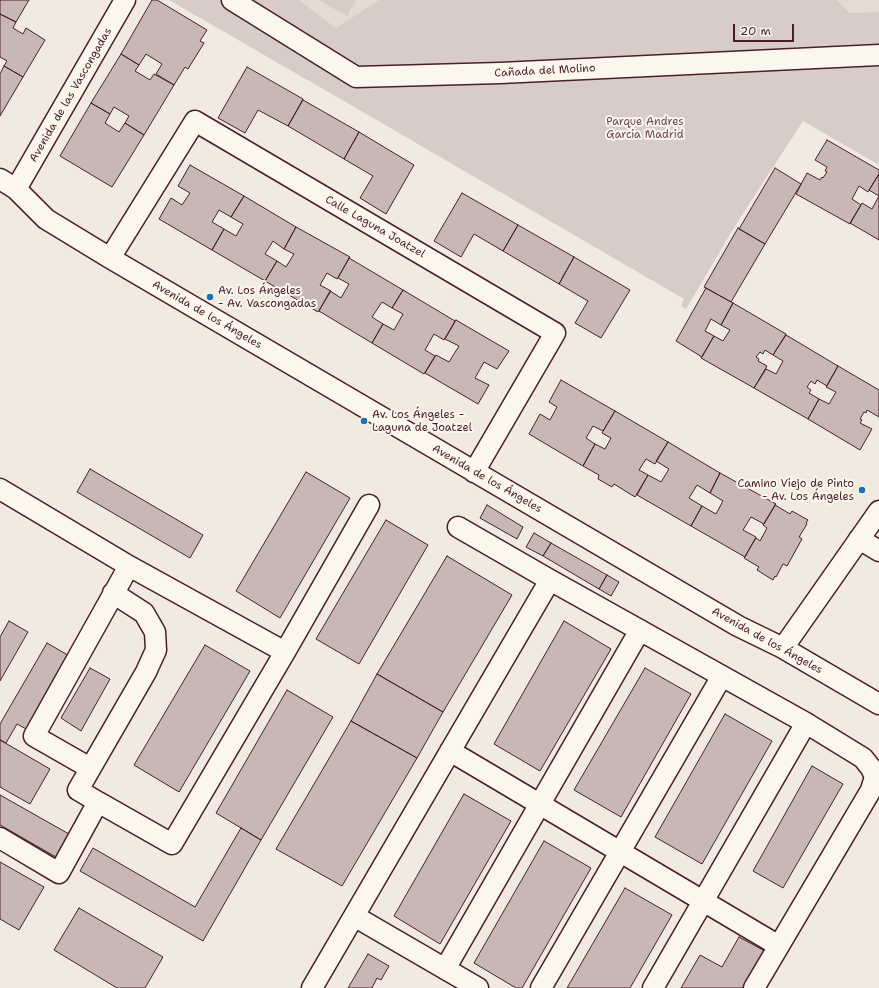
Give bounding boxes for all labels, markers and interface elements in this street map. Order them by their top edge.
scale bar [735,16,796,42]
text: 20 m [740,23,771,39]
street label: Avenida de las Vascongadas [27,26,115,164]
street label: Cañada del Molino [494,62,596,80]
park label: Parque Andres Garcia Madrid [606,115,684,141]
street label: Calle Laguna Joatzel [323,193,427,261]
street label: Avenida de los Ángeles [150,278,264,352]
place label: Av. Los Ángeles - Av. Vascongadas [218,284,316,310]
marker: Av. Los Ángeles - Av. Vascongadas [205,292,215,302]
place label: Av. Los Ángeles - Laguna de Joatzel [372,408,472,434]
marker: Av. Los Ángeles - Laguna de Joatzel [359,416,369,426]
street label: Avenida de los Ángeles [430,442,544,516]
place label: Camino Viejo de Pinto - Av. Los Ángeles [738,477,854,503]
marker: Camino Viejo de Pinto - Av. Los Ángeles [857,485,867,495]
street label: Avenida de los Ángeles [709,605,825,677]

